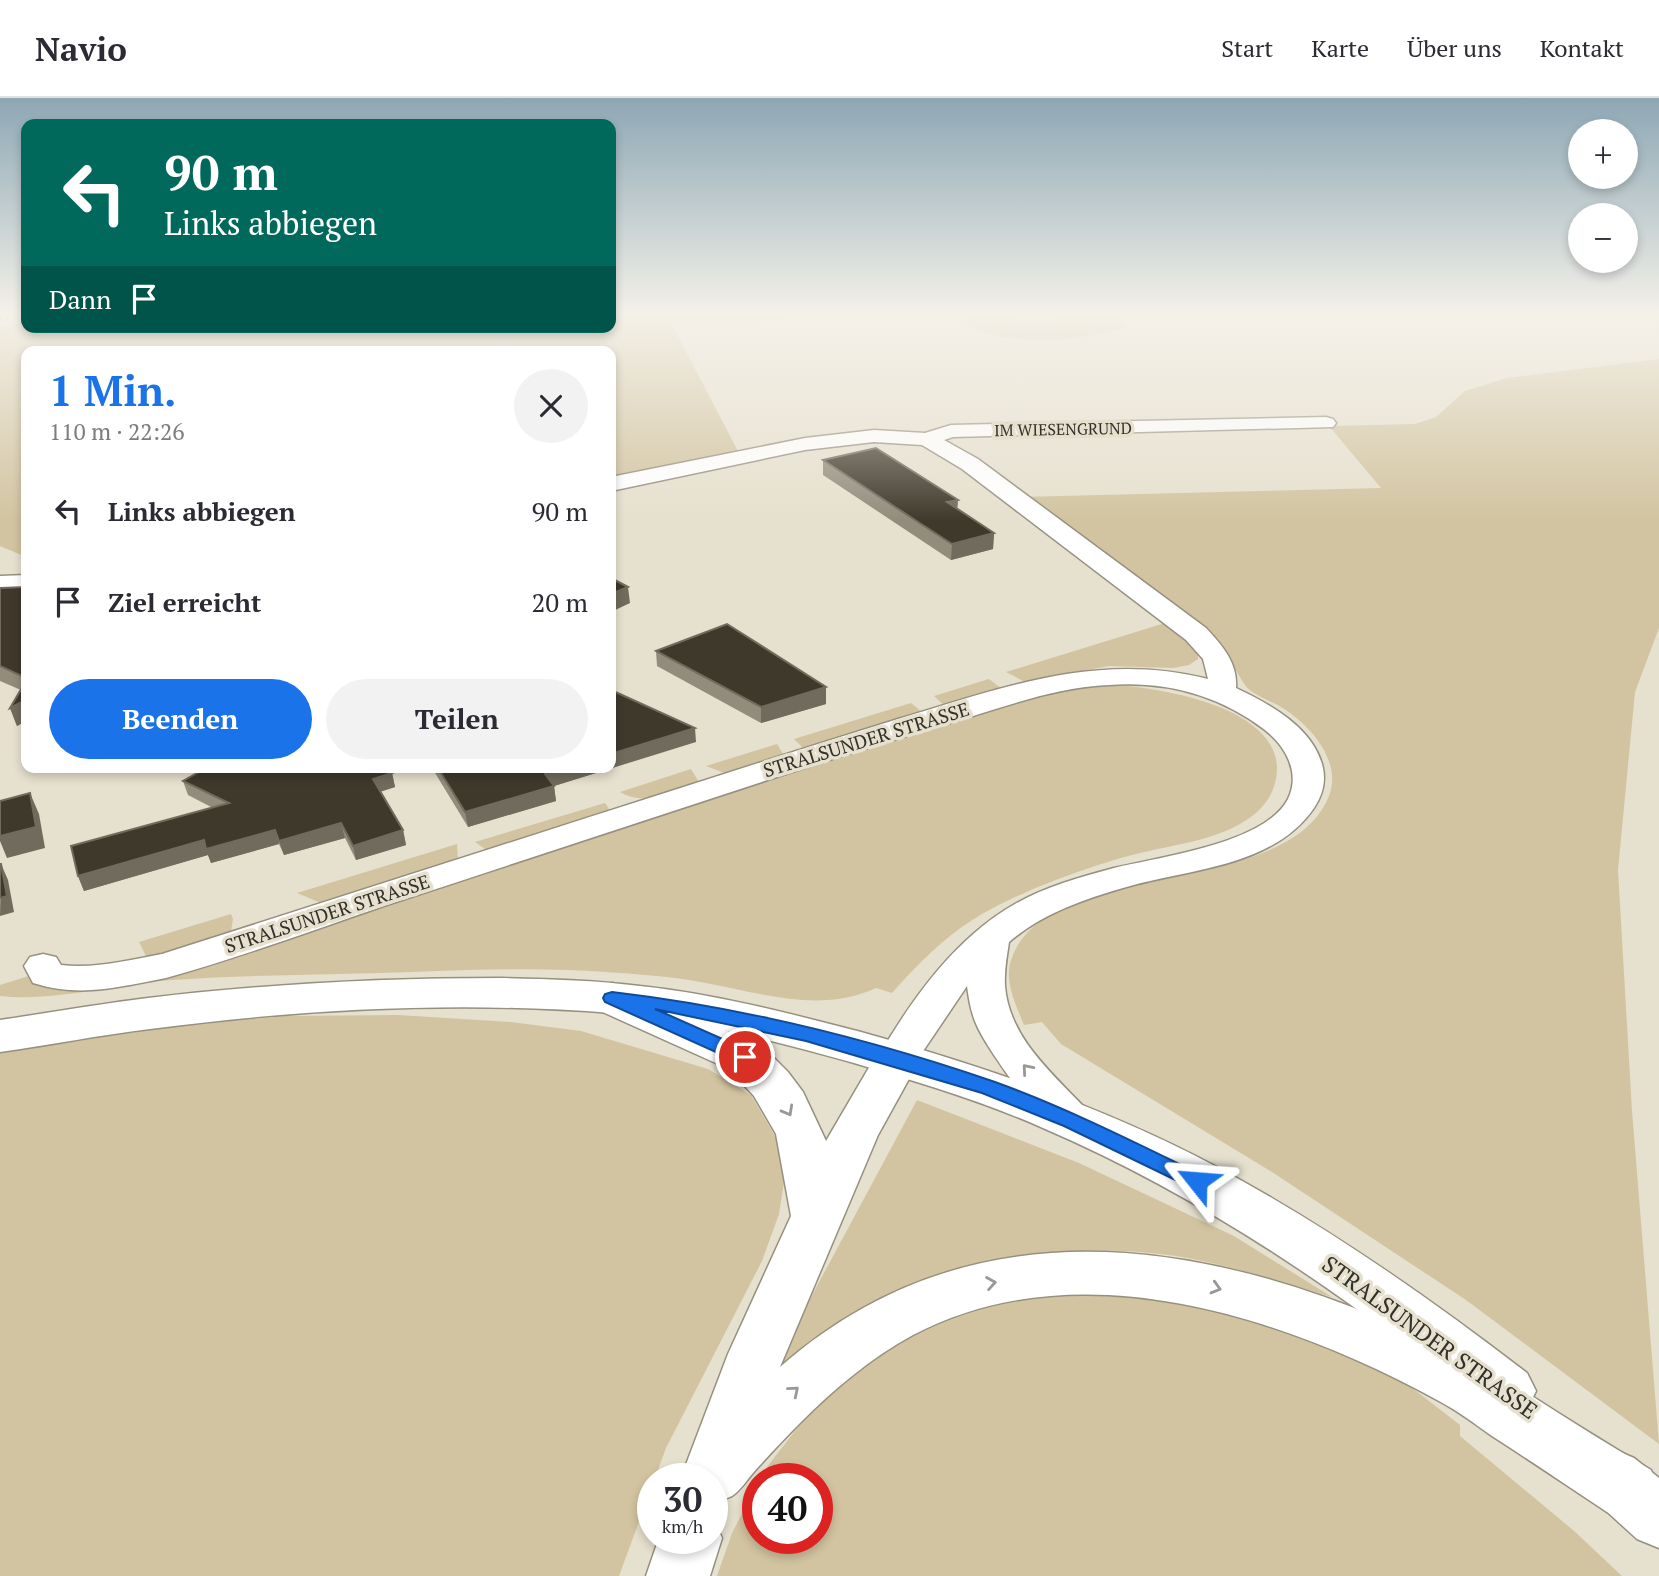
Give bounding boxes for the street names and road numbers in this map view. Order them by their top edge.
street label: IM WIESENGRUND [994,417,1132,441]
street label: STRALSUNDER STRASSE [760,696,972,782]
street label: STRALSUNDER STRASSE [221,868,433,958]
street label: STRALSUNDER STRASSE [1316,1248,1544,1426]

